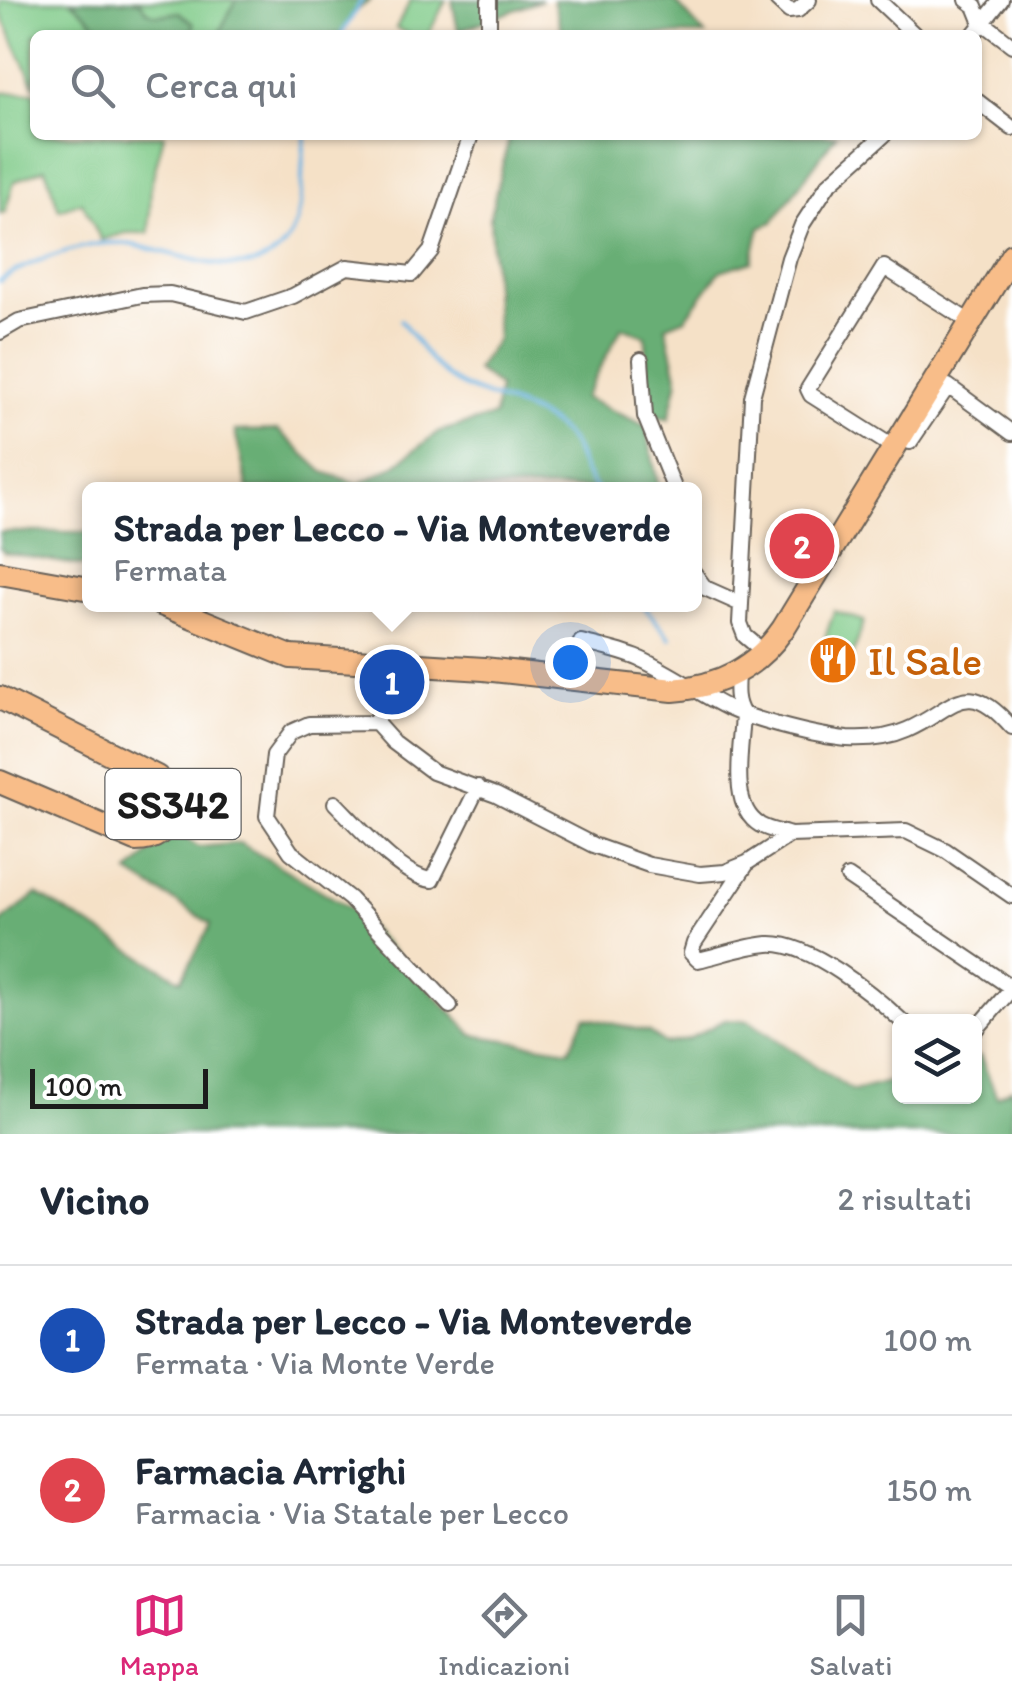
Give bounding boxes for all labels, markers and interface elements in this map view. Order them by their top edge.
search box [30,30,982,140]
icon: search [65,58,120,113]
text: Cerca qui [145,62,297,108]
popup [82,482,702,612]
text: Strada per Lecco - Via Monteverde [113,505,671,551]
pin: 2 [770,508,834,584]
text: Fermata [113,551,227,589]
restaurant icon: Il Sale [807,634,859,686]
place label: Il Sale [868,635,982,686]
your location [545,637,596,688]
pin: 1 [360,644,424,720]
road number: SS342 [106,769,240,839]
map controls [892,1014,982,1104]
button: layers [892,1014,982,1104]
scale bar [30,1064,208,1108]
text: 100 m [45,1069,122,1103]
text: Vicino [40,1174,150,1225]
text: 2 risultati [838,1180,972,1218]
text: Strada per Lecco - Via Monteverde [135,1298,692,1344]
text: 1 [65,1321,80,1359]
text: 100 m [884,1321,972,1359]
text: Fermata · Via Monte Verde [135,1344,495,1382]
text: Farmacia Arrighi [135,1448,406,1494]
text: 2 [64,1471,81,1509]
text: 150 m [887,1471,972,1509]
text: Farmacia · Via Statale per Lecco [135,1494,569,1532]
tab: Mappa [120,1588,199,1682]
tab: Indicazioni [438,1588,570,1682]
tab: Salvati [810,1588,892,1682]

